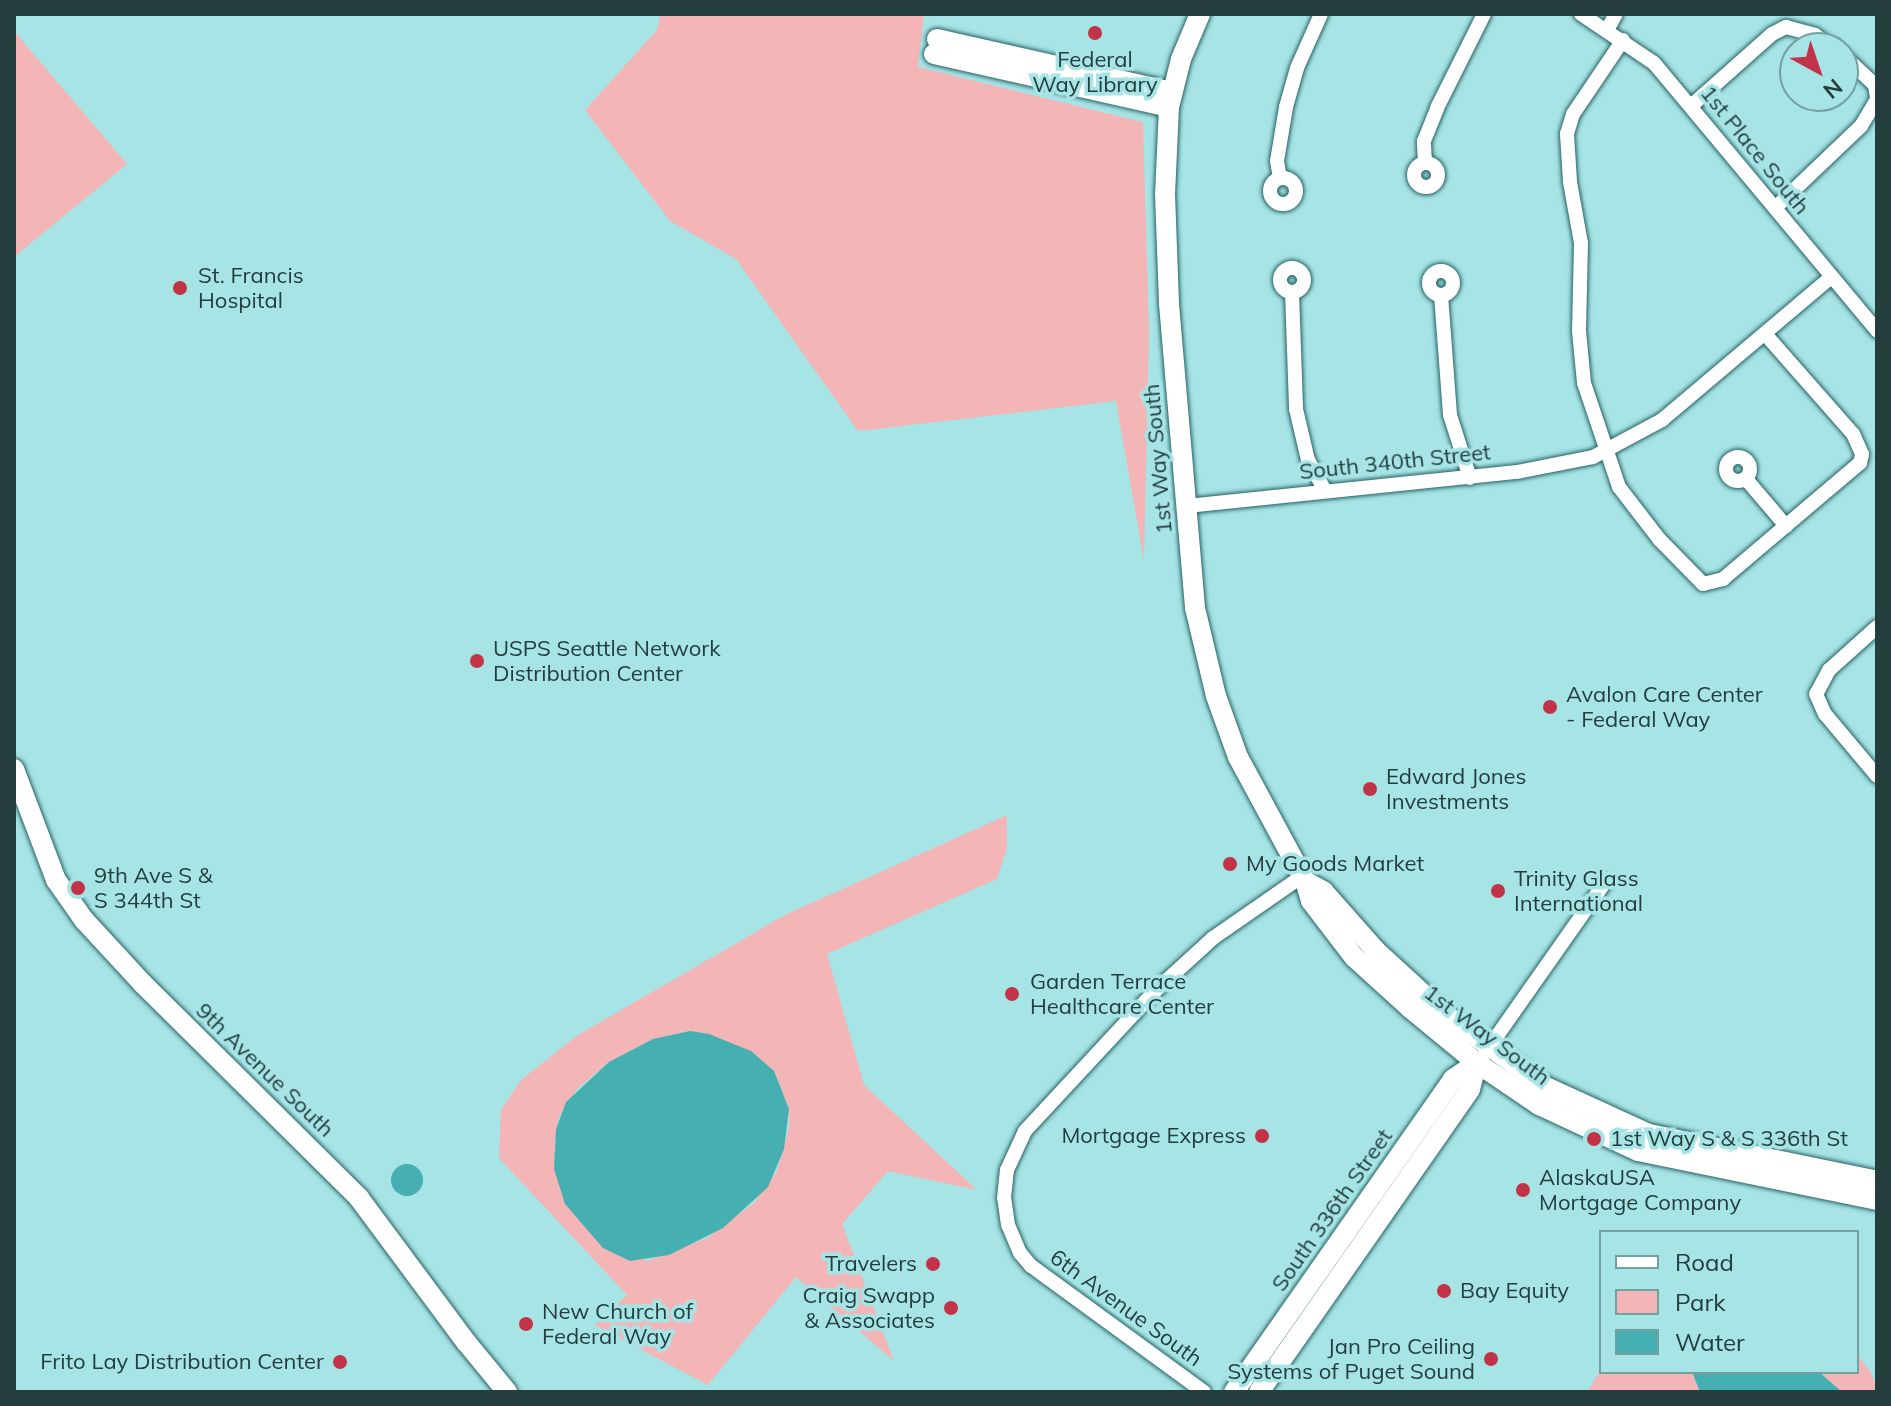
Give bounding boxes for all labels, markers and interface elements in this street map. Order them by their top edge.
marker: Federal Way Library [1086,24,1104,42]
north arrow [1779,32,1859,112]
place label: Federal Way Library [1032,46,1158,98]
text: N [1818,73,1849,105]
street label: 1st Place South [1695,80,1815,220]
place label: St. Francis Hospital [198,262,304,314]
marker: St. Francis Hospital [169,277,191,299]
street label: 1st Way South [1138,383,1178,535]
street label: South 340th Street [1298,439,1492,485]
place label: USPS Seattle Network Distribution Center [493,635,721,686]
marker: USPS Seattle Network Distribution Center [468,652,486,670]
place label: Avalon Care Center - Federal Way [1566,681,1763,732]
marker: Avalon Care Center - Federal Way [1541,698,1559,716]
place label: Edward Jones Investments [1386,763,1527,814]
marker: Edward Jones Investments [1361,780,1379,798]
place label: My Goods Market [1246,851,1424,877]
marker: My Goods Market [1221,855,1239,873]
place label: 9th Ave S & S 344th St [94,862,213,914]
place label: Trinity Glass International [1514,865,1643,916]
marker: 9th Ave S & S 344th St [69,879,87,897]
marker: Trinity Glass International [1489,882,1507,900]
place label: Garden Terrace Healthcare Center [1030,968,1214,1020]
street label: 1st Way South [1419,979,1555,1091]
marker: Garden Terrace Healthcare Center [1001,983,1023,1005]
street label: 9th Avenue South [191,997,339,1143]
place label: Mortgage Express [1061,1123,1246,1149]
street label: South 336th Street [1266,1124,1398,1296]
place label: 1st Way S & S 336th St [1610,1126,1848,1152]
marker: Mortgage Express [1253,1127,1271,1145]
marker: 1st Way S & S 336th St [1585,1130,1603,1148]
place label: AlaskaUSA Mortgage Company [1539,1164,1741,1216]
marker: AlaskaUSA Mortgage Company [1514,1181,1532,1199]
legend [1599,1230,1859,1374]
street label: 6th Avenue South [1045,1244,1207,1372]
text: Road [1675,1247,1734,1277]
place label: Travelers [825,1251,917,1277]
marker: Travelers [924,1255,942,1273]
place label: Bay Equity [1460,1278,1569,1304]
place label: Craig Swapp & Associates [803,1282,935,1334]
marker: Bay Equity [1435,1282,1453,1300]
text: Park [1675,1287,1726,1317]
place label: New Church of Federal Way [542,1298,693,1350]
marker: Craig Swapp & Associates [942,1299,960,1317]
marker: New Church of Federal Way [517,1315,535,1333]
text: Water [1675,1327,1745,1357]
place label: Jan Pro Ceiling Systems of Puget Sound [1227,1333,1475,1384]
place label: Frito Lay Distribution Center [40,1349,324,1375]
marker: Jan Pro Ceiling Systems of Puget Sound [1482,1350,1500,1368]
marker: Frito Lay Distribution Center [331,1353,349,1371]

